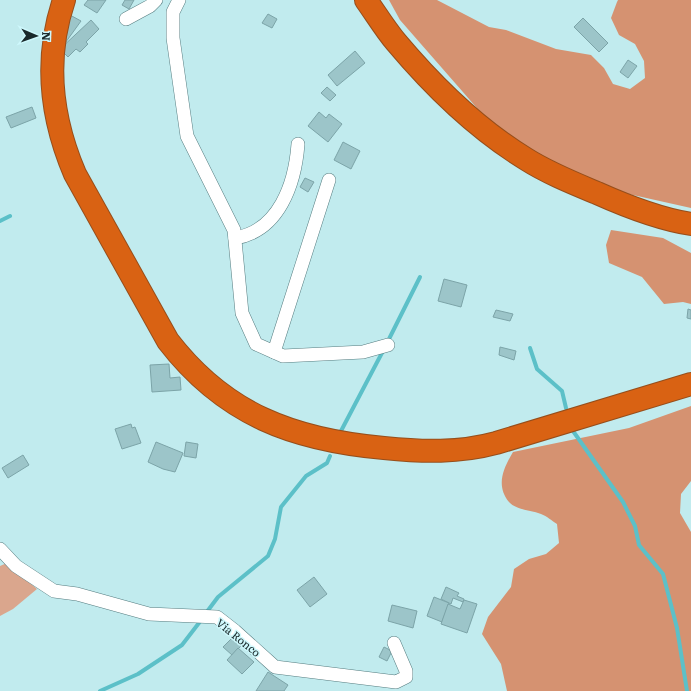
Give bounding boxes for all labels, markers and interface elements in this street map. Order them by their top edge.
north arrow [16,16,56,56]
text: N [39,31,55,41]
street label: Via Ronco [213,614,265,660]

